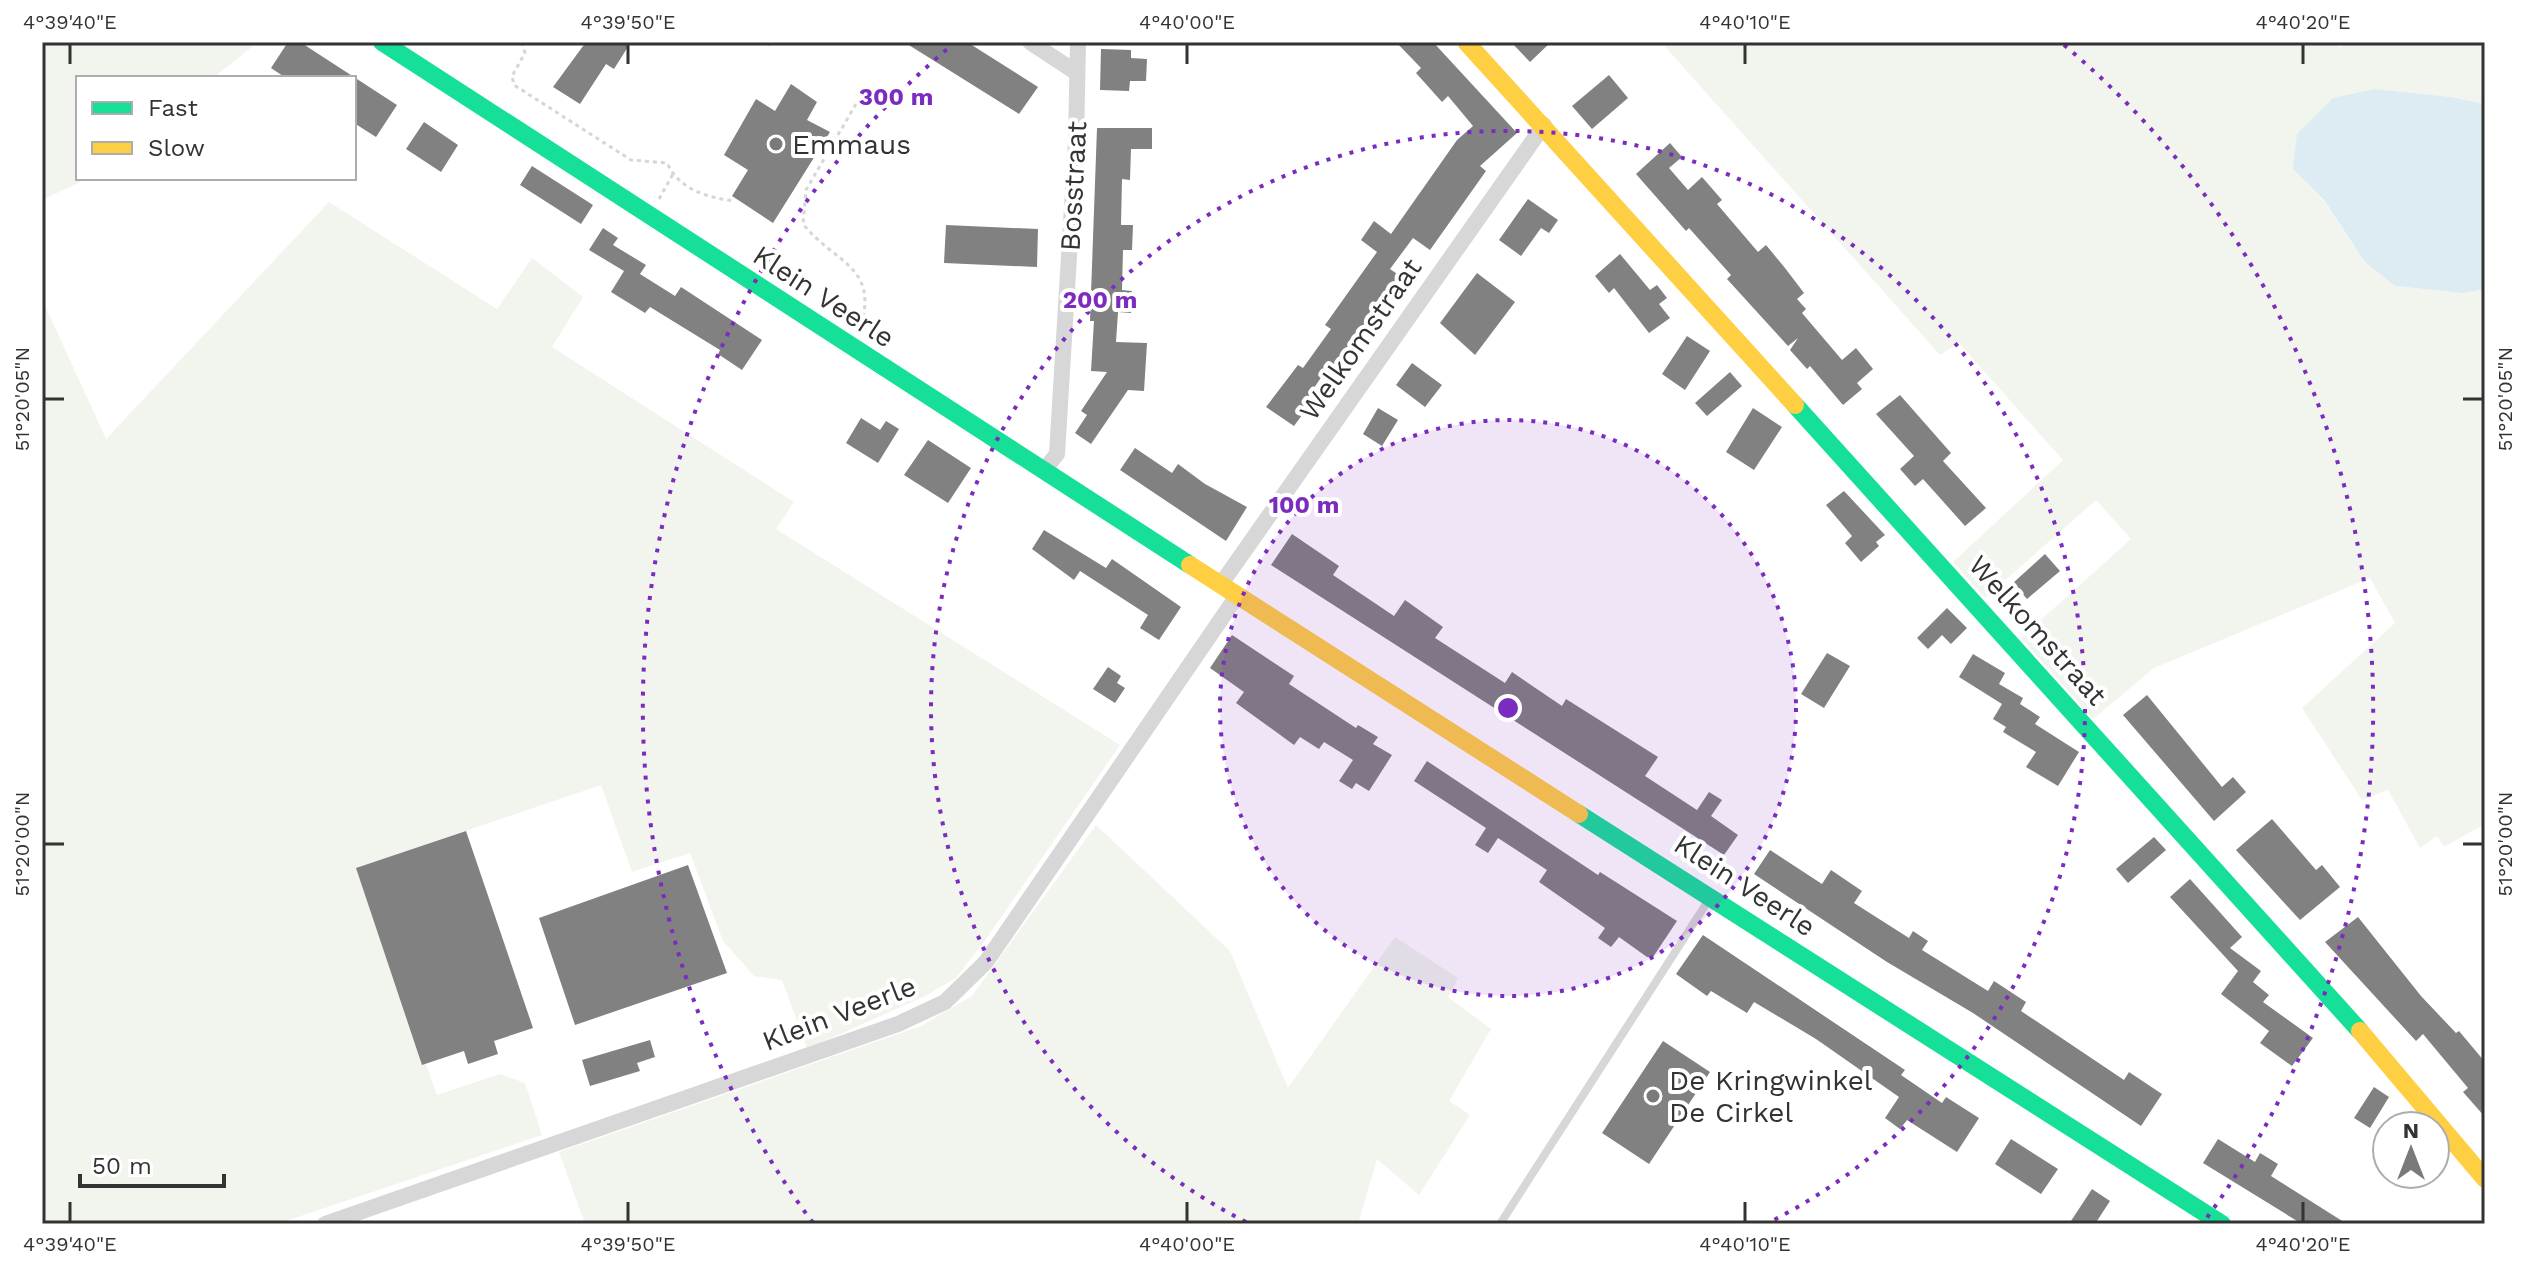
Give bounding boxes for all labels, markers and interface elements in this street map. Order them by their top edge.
text: 4°39'40"E [23,10,117,34]
text: 4°39'50"E [581,10,676,34]
text: 4°40'00"E [1139,10,1235,34]
text: 4°40'10"E [1699,10,1791,34]
text: 4°40'20"E [2255,10,2351,34]
legend [76,76,356,180]
text: 300 m [859,83,933,111]
text: Fast [148,94,198,122]
street label: Bosstraat [1054,120,1093,252]
place label: Emmaus [792,128,911,161]
text: Slow [148,134,205,162]
marker: Emmaus [767,135,785,153]
street label: Klein Veerle [747,239,901,354]
street label: Welkomstraat [1292,252,1429,427]
text: 200 m [1063,286,1137,314]
text: 51°20'05"N [10,347,34,451]
text: 51°20'05"N [2493,347,2517,451]
text: 100 m [1269,491,1339,519]
street label: Welkomstraat [1962,549,2114,712]
centre of rings [1494,694,1522,722]
text: 51°20'00"N [10,791,34,897]
text: 51°20'00"N [2493,791,2517,897]
street label: Klein Veerle [1668,828,1822,943]
street label: Klein Veerle [758,969,921,1058]
place label: De Kringwinkel De Cirkel [1669,1064,1873,1129]
marker: De Kringwinkel De Cirkel [1644,1087,1662,1105]
north arrow [2371,1110,2451,1190]
text: N [2403,1118,2419,1143]
scale bar [80,1138,224,1188]
text: 50 m [92,1152,152,1180]
text: 4°39'40"E [23,1232,117,1256]
text: 4°39'50"E [581,1232,676,1256]
text: 4°40'00"E [1139,1232,1235,1256]
text: 4°40'10"E [1699,1232,1791,1256]
text: 4°40'20"E [2255,1232,2351,1256]

